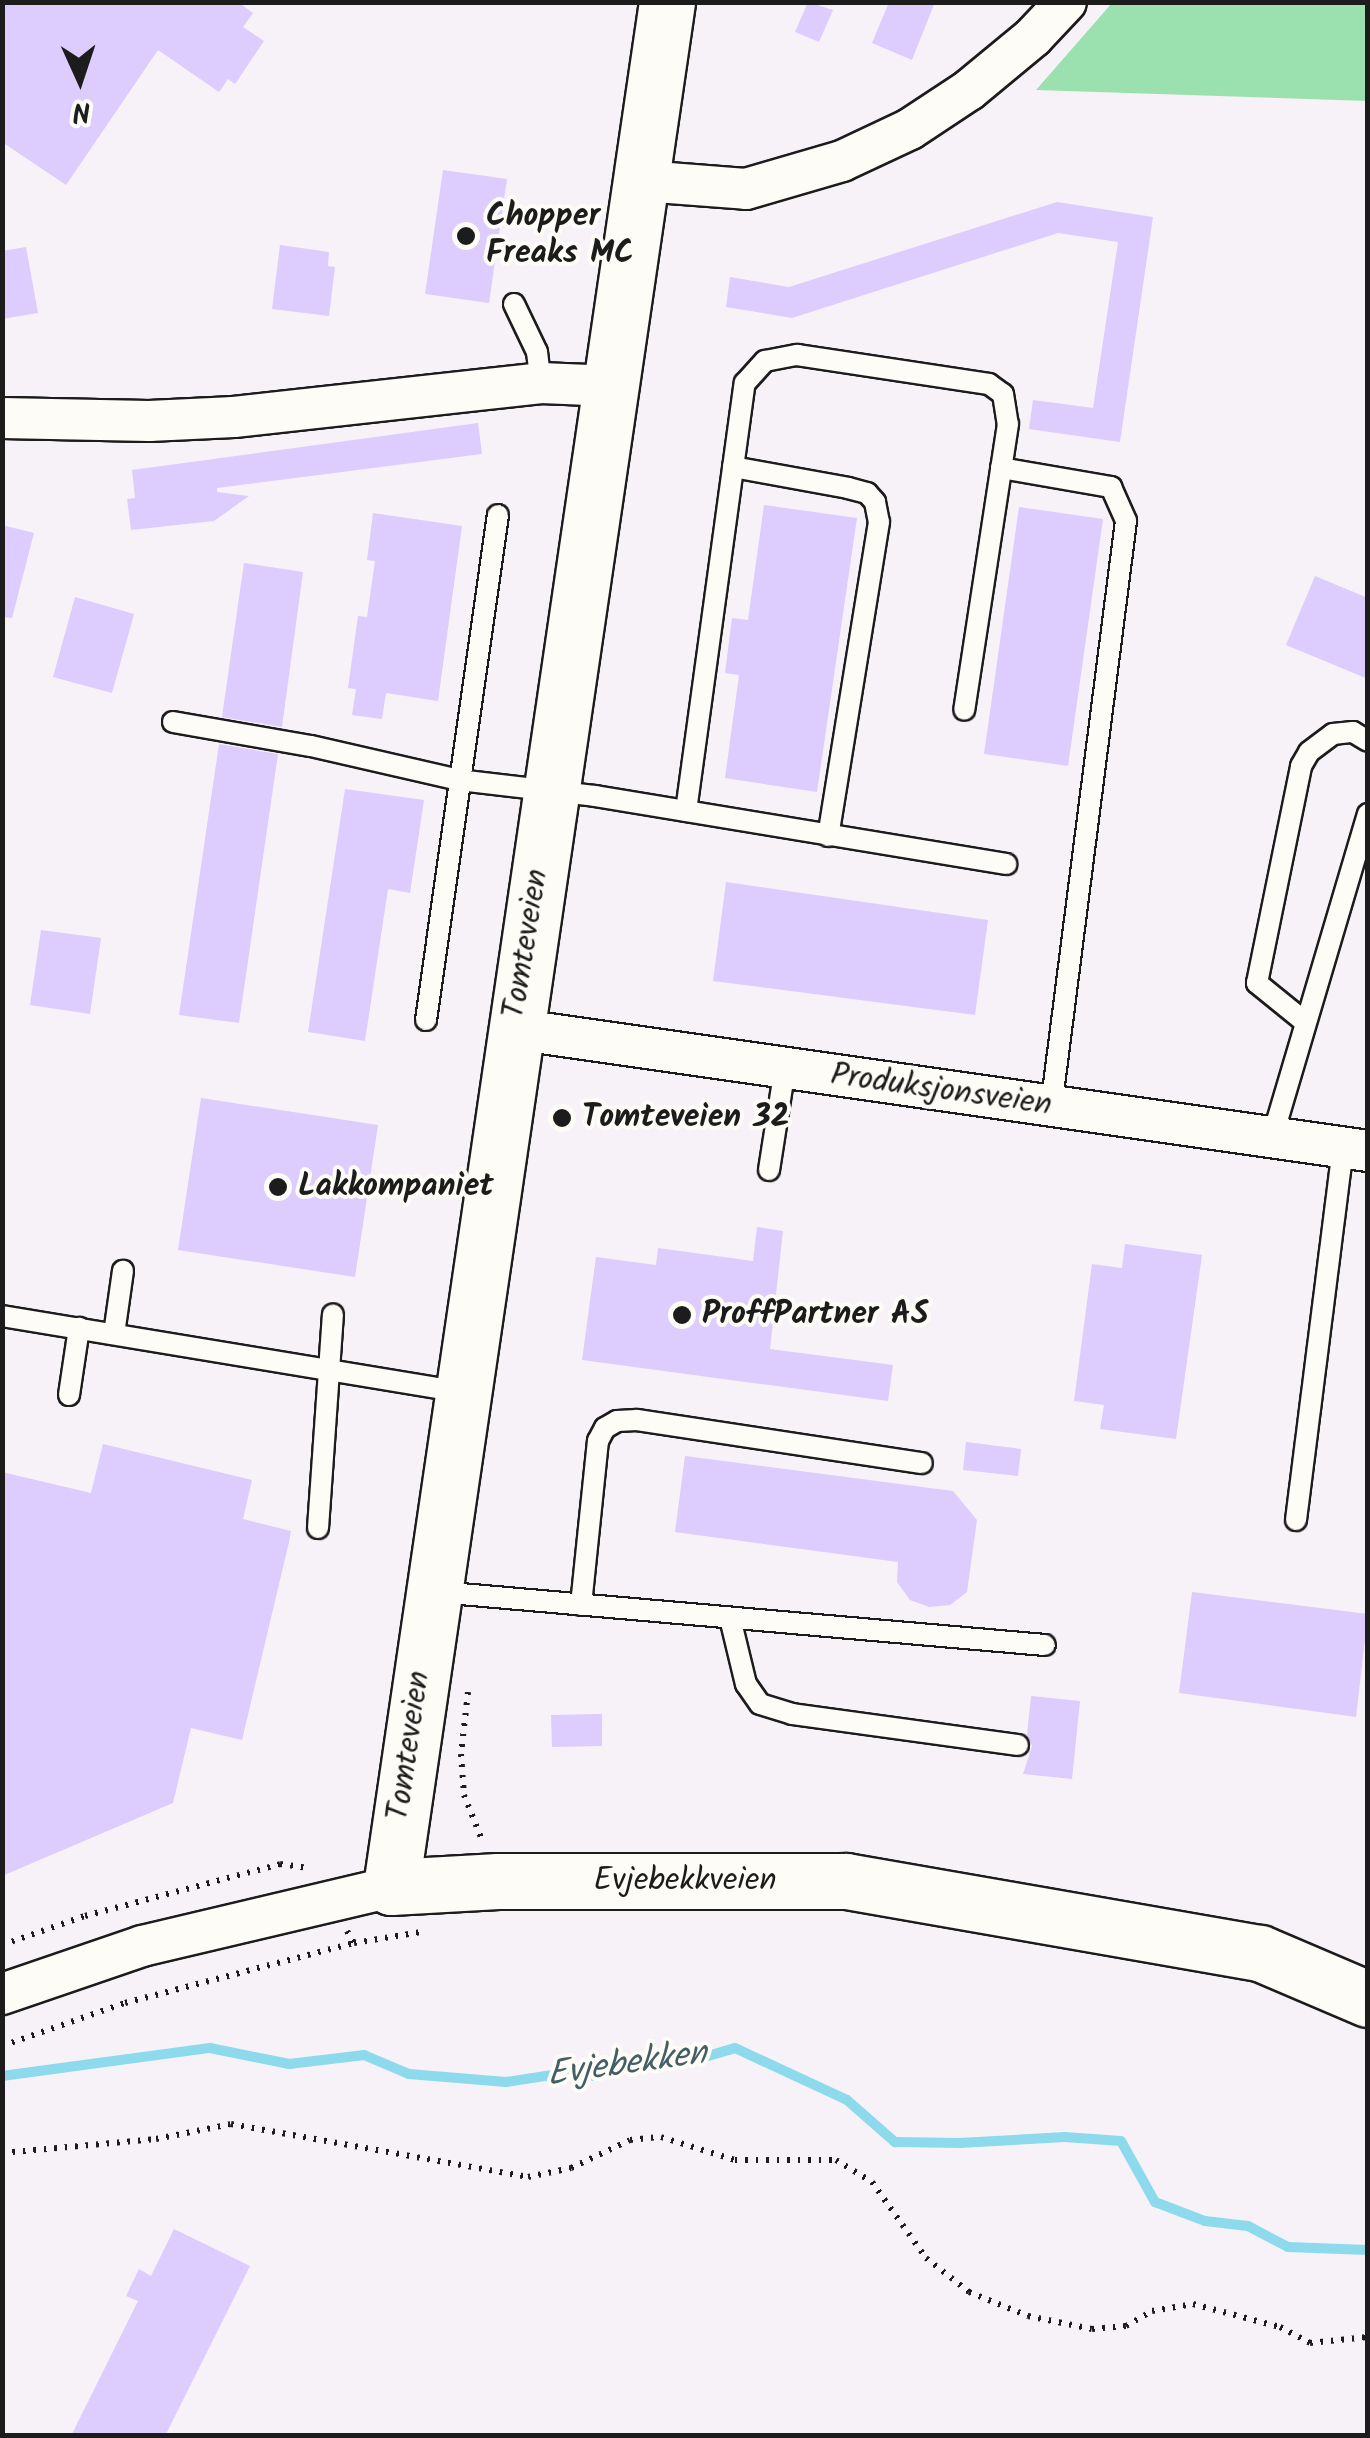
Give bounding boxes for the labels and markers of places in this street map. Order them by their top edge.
place label: Chopper Freaks MC [486,199,634,274]
marker: Chopper Freaks MC [455,225,477,247]
place label: Tomteveien 32 [582,1099,790,1137]
marker: Tomteveien 32 [551,1107,573,1129]
place label: Lakkompaniet [298,1168,494,1206]
marker: Lakkompaniet [267,1176,289,1198]
place label: ProffPartner AS [702,1296,929,1334]
marker: ProffPartner AS [671,1304,693,1326]

